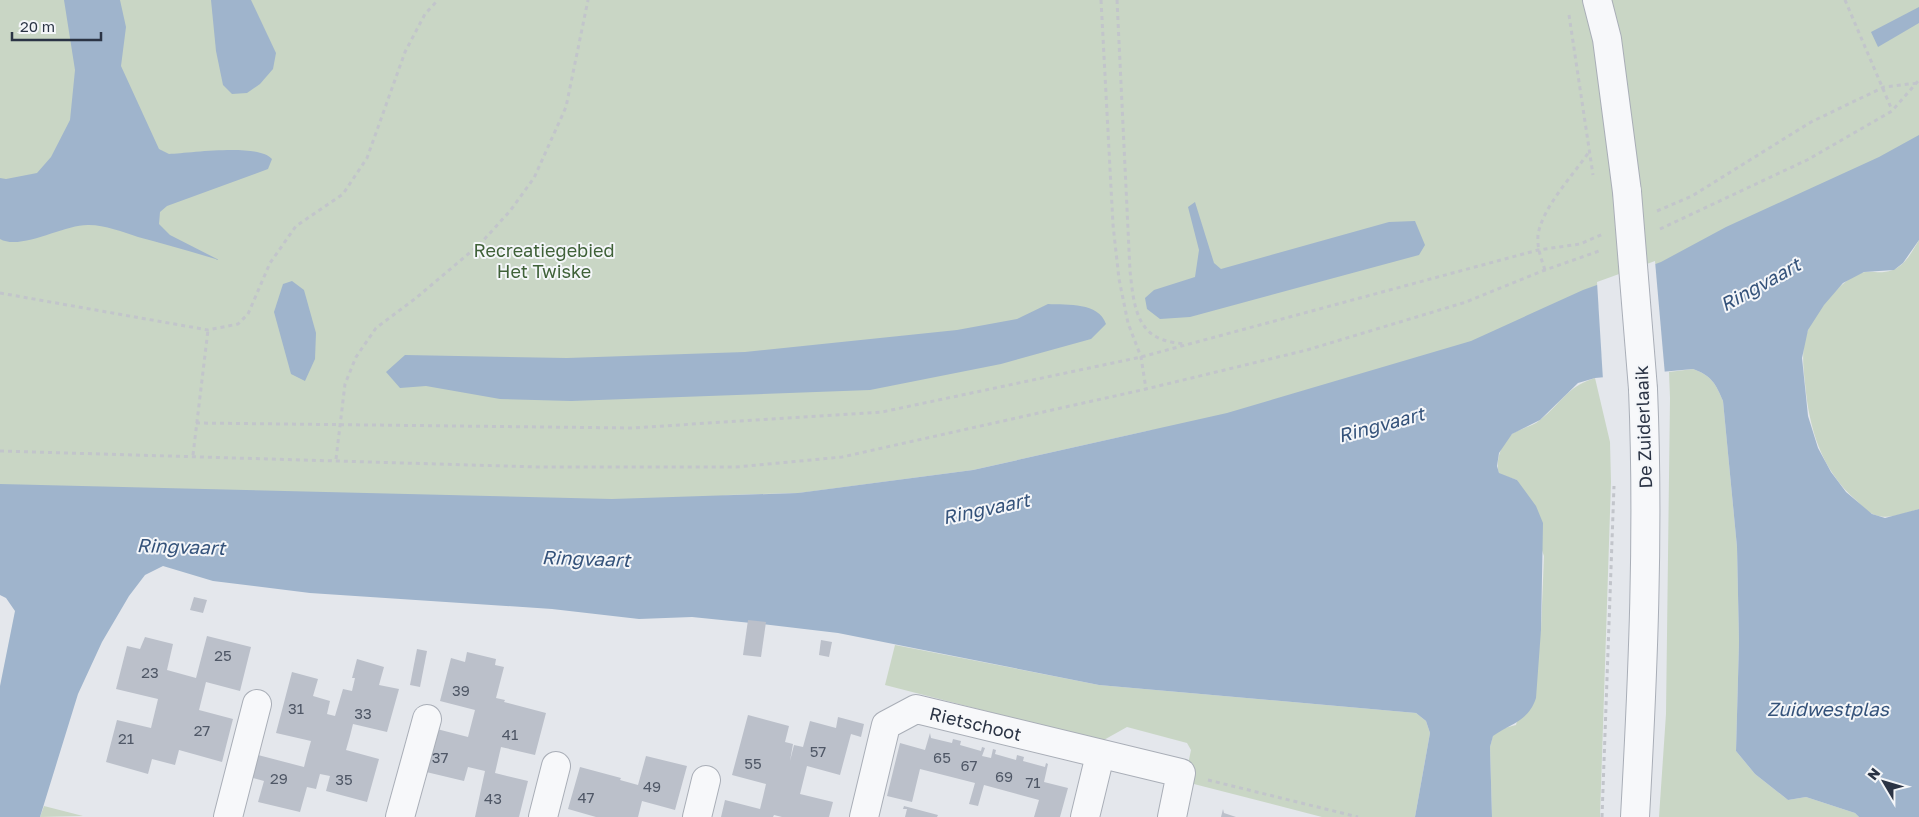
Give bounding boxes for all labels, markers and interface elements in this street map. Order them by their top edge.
scale bar [12,10,101,42]
text: 20 m [20,17,55,35]
park label: Recreatiegebied Het Twiske [474,239,614,282]
water label: Ringvaart [1716,251,1806,315]
street label: De Zuiderlaaik [1630,365,1656,489]
water label: Ringvaart [1335,401,1429,447]
water label: Ringvaart [940,487,1034,528]
water label: Ringvaart [136,533,228,559]
water label: Ringvaart [541,545,633,571]
house number: 25 [214,646,232,664]
house number: 23 [141,663,159,681]
house number: 39 [452,681,470,699]
water label: Zuidwestplas [1767,697,1890,720]
house number: 31 [288,699,304,717]
street label: Rietschoot [927,702,1024,745]
house number: 33 [354,704,372,722]
house number: 27 [194,721,210,739]
house number: 41 [502,725,518,743]
house number: 21 [118,729,134,747]
house number: 57 [810,742,826,760]
house number: 37 [432,748,448,766]
house number: 65 [933,748,951,766]
house number: 55 [744,754,762,772]
house number: 67 [960,756,978,774]
north arrow [1859,757,1909,807]
text: N [1863,764,1883,783]
house number: 69 [995,767,1013,785]
house number: 29 [270,769,288,787]
house number: 35 [335,770,353,788]
house number: 71 [1025,773,1041,791]
house number: 49 [643,777,661,795]
house number: 47 [577,788,595,806]
house number: 43 [484,789,502,807]

